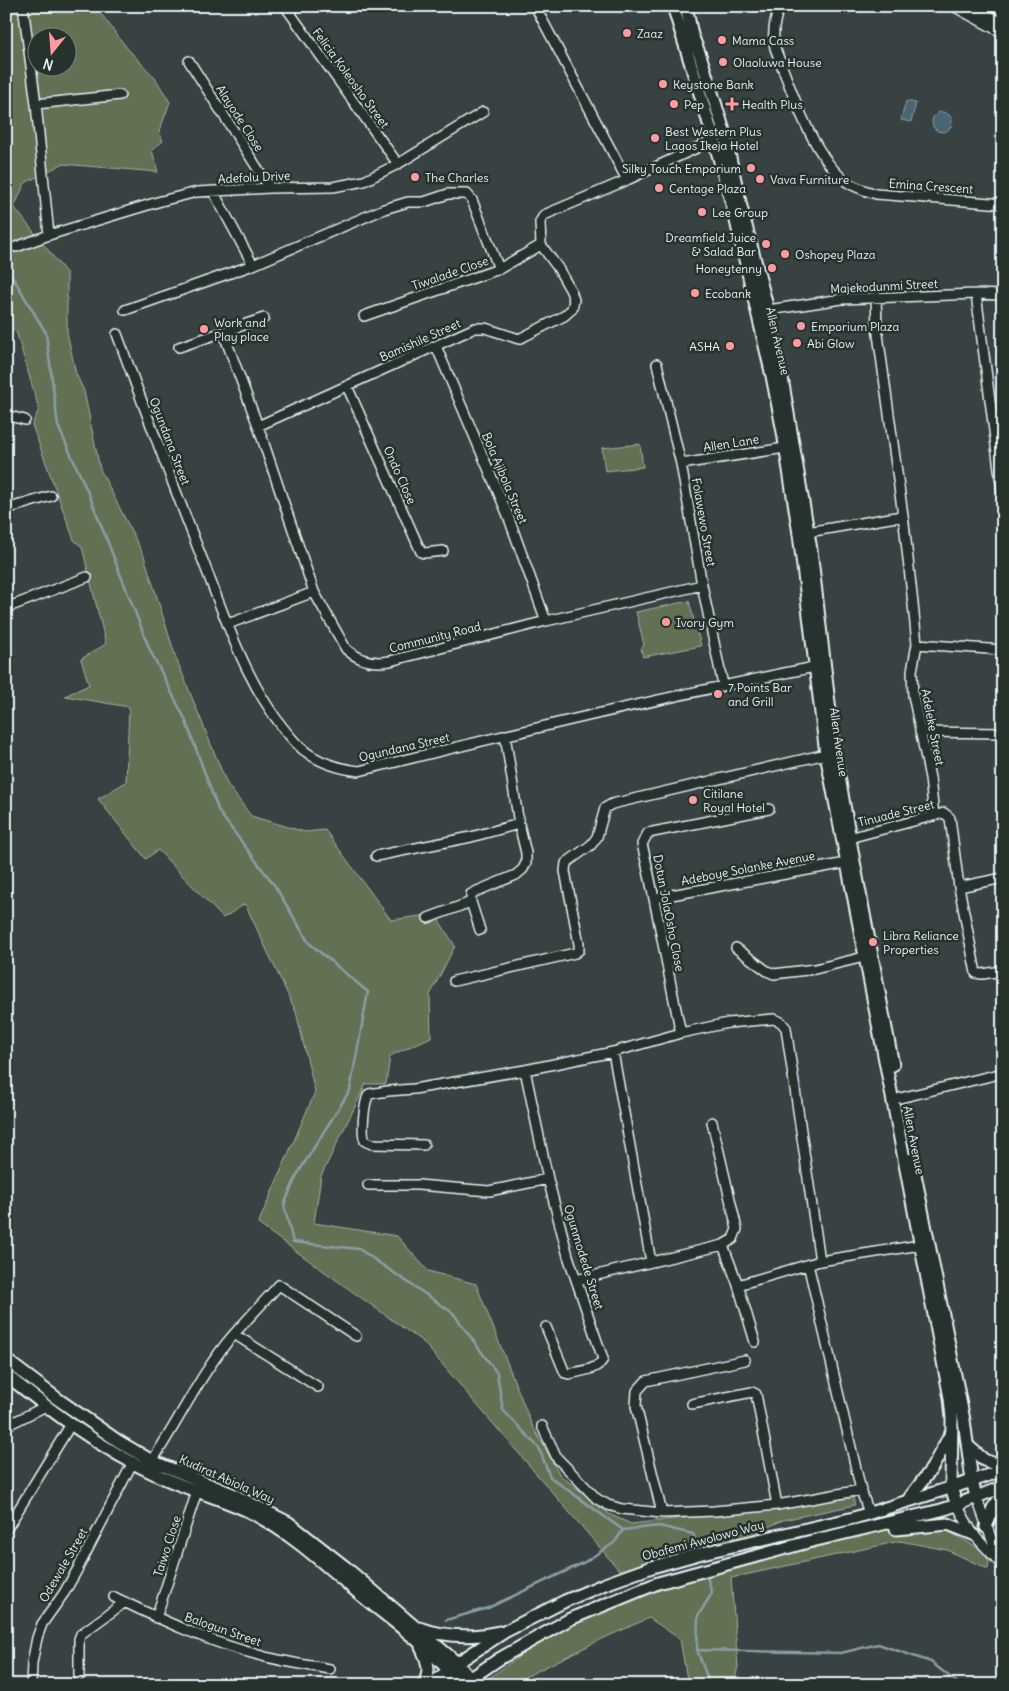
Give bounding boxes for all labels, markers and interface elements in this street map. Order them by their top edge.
street label: Felicia Koleosho Street [310,25,392,131]
place label: Zaaz [637,26,663,41]
marker: Zaaz [621,27,633,39]
north arrow [28,28,78,78]
place label: Mama Cass [732,33,794,48]
marker: Mama Cass [716,34,728,46]
text: N [41,54,55,74]
place label: Olaoluwa House [733,55,822,70]
marker: Olaoluwa House [717,56,729,68]
place label: Keystone Bank [673,77,754,92]
marker: Keystone Bank [657,78,669,90]
street label: Alayode Close [213,82,267,154]
place label: Pep [684,97,704,112]
place label: Health Plus [742,97,803,112]
marker: Pep [668,98,680,110]
marker: Health Plus [726,98,738,110]
place label: Best Western Plus Lagos Ikeja Hotel [665,124,762,153]
marker: Best Western Plus Lagos Ikeja Hotel [649,132,661,144]
place label: Silky Touch Emporium [622,161,741,176]
marker: Silky Touch Emporium [745,162,757,174]
street label: Adefolu Drive [217,168,291,186]
place label: The Charles [425,170,489,185]
marker: The Charles [409,171,421,183]
place label: Vava Furniture [770,172,849,187]
marker: Vava Furniture [754,173,766,185]
street label: Emina Crescent [888,176,974,196]
place label: Centage Plaza [669,181,746,196]
marker: Centage Plaza [653,182,665,194]
place label: Lee Group [712,205,768,220]
marker: Lee Group [696,206,708,218]
place label: Dreamfield Juice & Salad Bar [665,230,756,259]
marker: Dreamfield Juice & Salad Bar [760,238,772,250]
place label: Oshopey Plaza [795,247,876,262]
marker: Oshopey Plaza [779,248,791,260]
street label: Tiwalade Close [410,253,490,293]
place label: Honeytenny [695,261,762,276]
marker: Honeytenny [766,262,778,274]
street label: Majekodunmi Street [830,276,938,296]
place label: Ecobank [705,286,751,301]
marker: Ecobank [689,287,701,299]
street label: Allen Avenue [763,305,793,377]
place label: Work and Play place [214,315,269,344]
street label: Bamishile Street [377,315,463,365]
place label: Emporium Plaza [811,319,899,334]
marker: Emporium Plaza [795,320,807,332]
marker: Work and Play place [198,323,210,335]
place label: Abi Glow [807,336,855,351]
marker: Abi Glow [791,337,803,349]
place label: ASHA [689,339,720,354]
marker: ASHA [724,340,736,352]
street label: Ogundana Street [146,395,194,487]
street label: Bola Ajibola Street [479,430,531,526]
street label: Allen Lane [702,431,760,455]
street label: Ondo Close [381,444,419,506]
street label: Folawewo Street [689,477,719,567]
place label: Ivory Gym [676,615,734,630]
marker: Ivory Gym [660,616,672,628]
street label: Community Road [388,618,482,656]
place label: 7 Points Bar and Grill [728,680,792,709]
street label: Adeleke Street [918,687,948,767]
marker: 7 Points Bar and Grill [712,688,724,700]
street label: Allen Avenue [827,707,851,777]
street label: Ogundana Street [357,729,451,765]
place label: Citilane Royal Hotel [703,786,765,815]
marker: Citilane Royal Hotel [687,794,699,806]
street label: Tinuade Street [856,796,936,830]
street label: Adeboye Solanke Avenue [680,848,816,888]
street label: Dotun JolaOsho Close [650,853,688,973]
place label: Libra Reliance Properties [883,928,959,957]
marker: Libra Reliance Properties [867,936,879,948]
street label: Allen Avenue [900,1104,928,1176]
street label: Ogunmodede Street [561,1203,607,1311]
street label: Kudirat Abiola Way [177,1451,277,1507]
street label: Taiwo Close [150,1514,184,1578]
street label: Obafemi Awolowo Way [640,1517,766,1563]
street label: Odewale Street [36,1525,90,1605]
street label: Balogun Street [183,1609,263,1649]

